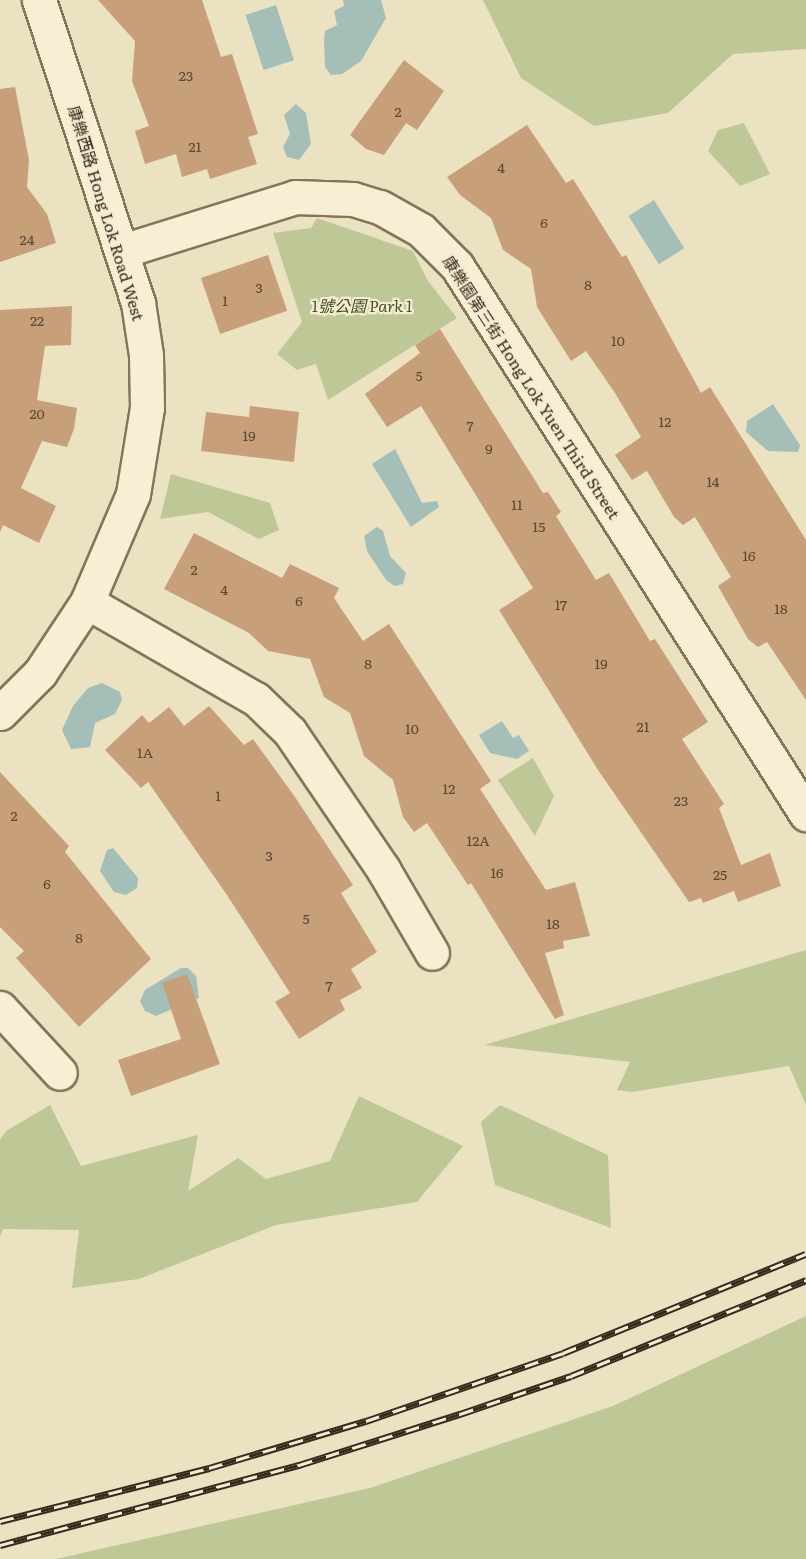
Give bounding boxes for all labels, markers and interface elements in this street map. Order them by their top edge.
house number: 23 [179,67,193,83]
street label: 康樂西路 Hong Lok Road West [65,103,149,323]
house number: 2 [394,103,402,119]
house number: 21 [189,138,201,154]
house number: 4 [497,159,505,175]
house number: 6 [540,214,548,230]
house number: 24 [20,231,34,247]
street label: 康樂園第三街 Hong Lok Yuen Third Street [439,252,625,522]
house number: 8 [584,276,592,292]
house number: 3 [255,279,263,295]
house number: 1 [222,292,228,308]
park label: 1號公園 Park 1 [312,295,412,315]
house number: 22 [30,312,44,328]
house number: 10 [611,332,625,348]
house number: 5 [415,367,423,383]
house number: 20 [29,405,45,421]
house number: 12 [659,413,671,429]
house number: 7 [466,417,474,433]
house number: 19 [242,427,256,443]
house number: 9 [485,440,493,456]
house number: 14 [707,473,719,489]
house number: 11 [511,496,523,512]
house number: 15 [533,518,545,534]
house number: 16 [742,547,756,563]
house number: 2 [190,561,198,577]
house number: 4 [220,581,228,597]
house number: 6 [295,592,303,608]
house number: 17 [555,596,567,612]
house number: 18 [774,600,788,616]
house number: 8 [364,655,372,671]
house number: 19 [594,655,608,671]
house number: 21 [637,718,649,734]
house number: 10 [405,720,419,736]
house number: 1A [137,744,153,760]
house number: 12 [443,780,455,796]
house number: 1 [215,787,221,803]
house number: 23 [674,792,688,808]
house number: 2 [10,807,18,823]
house number: 12A [466,832,490,848]
house number: 3 [265,847,273,863]
house number: 16 [490,864,504,880]
house number: 25 [713,866,727,882]
house number: 6 [43,875,51,891]
house number: 5 [302,910,310,926]
house number: 18 [546,915,560,931]
house number: 8 [75,929,83,945]
house number: 7 [325,977,333,993]

